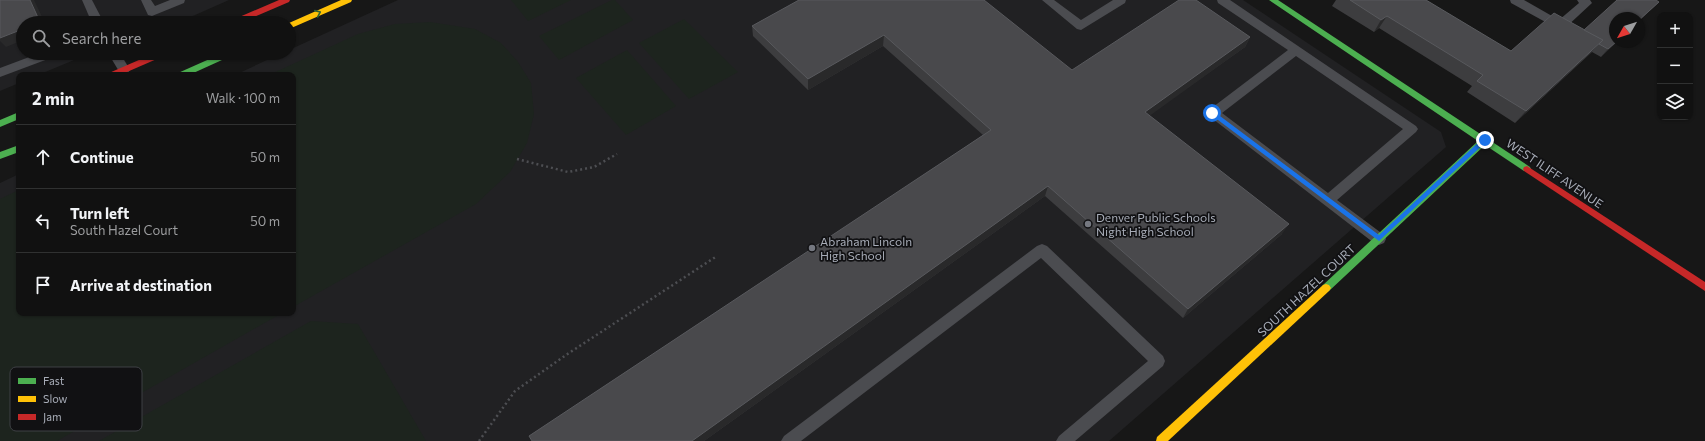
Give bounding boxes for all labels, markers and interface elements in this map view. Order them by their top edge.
one-way arrow [314,10,322,18]
north arrow [1609,12,1645,48]
map controls [1657,12,1693,120]
button: + [1657,12,1693,48]
search box [16,16,296,60]
icon: search [30,27,52,49]
text: Search here [62,29,141,47]
button: − [1657,48,1693,84]
button: layers [1657,84,1693,120]
text: 2 min [32,88,74,109]
text: Walk · 100 m [206,90,280,106]
route start [1203,104,1221,122]
route end [1476,131,1494,149]
street label: WEST ILIFF AVENUE [1504,135,1606,211]
icon: ahead [32,146,54,168]
text: Continue [70,148,134,166]
text: 50 m [250,149,280,165]
text: Turn left [70,204,129,222]
icon: left [32,210,54,232]
place label: Denver Public Schools Night High School [1096,210,1216,238]
text: 50 m [250,213,280,229]
marker: Denver Public Schools Night High School [1083,219,1093,229]
text: South Hazel Court [70,222,178,238]
place label: Abraham Lincoln High School [820,234,912,262]
street label: SOUTH HAZEL COURT [1254,241,1358,339]
marker: Abraham Lincoln High School [807,243,817,253]
icon: arrive [32,274,54,296]
text: Arrive at destination [70,276,212,294]
legend [10,367,142,431]
text: Fast [43,374,65,387]
text: Slow [43,392,68,405]
text: Jam [43,410,62,424]

